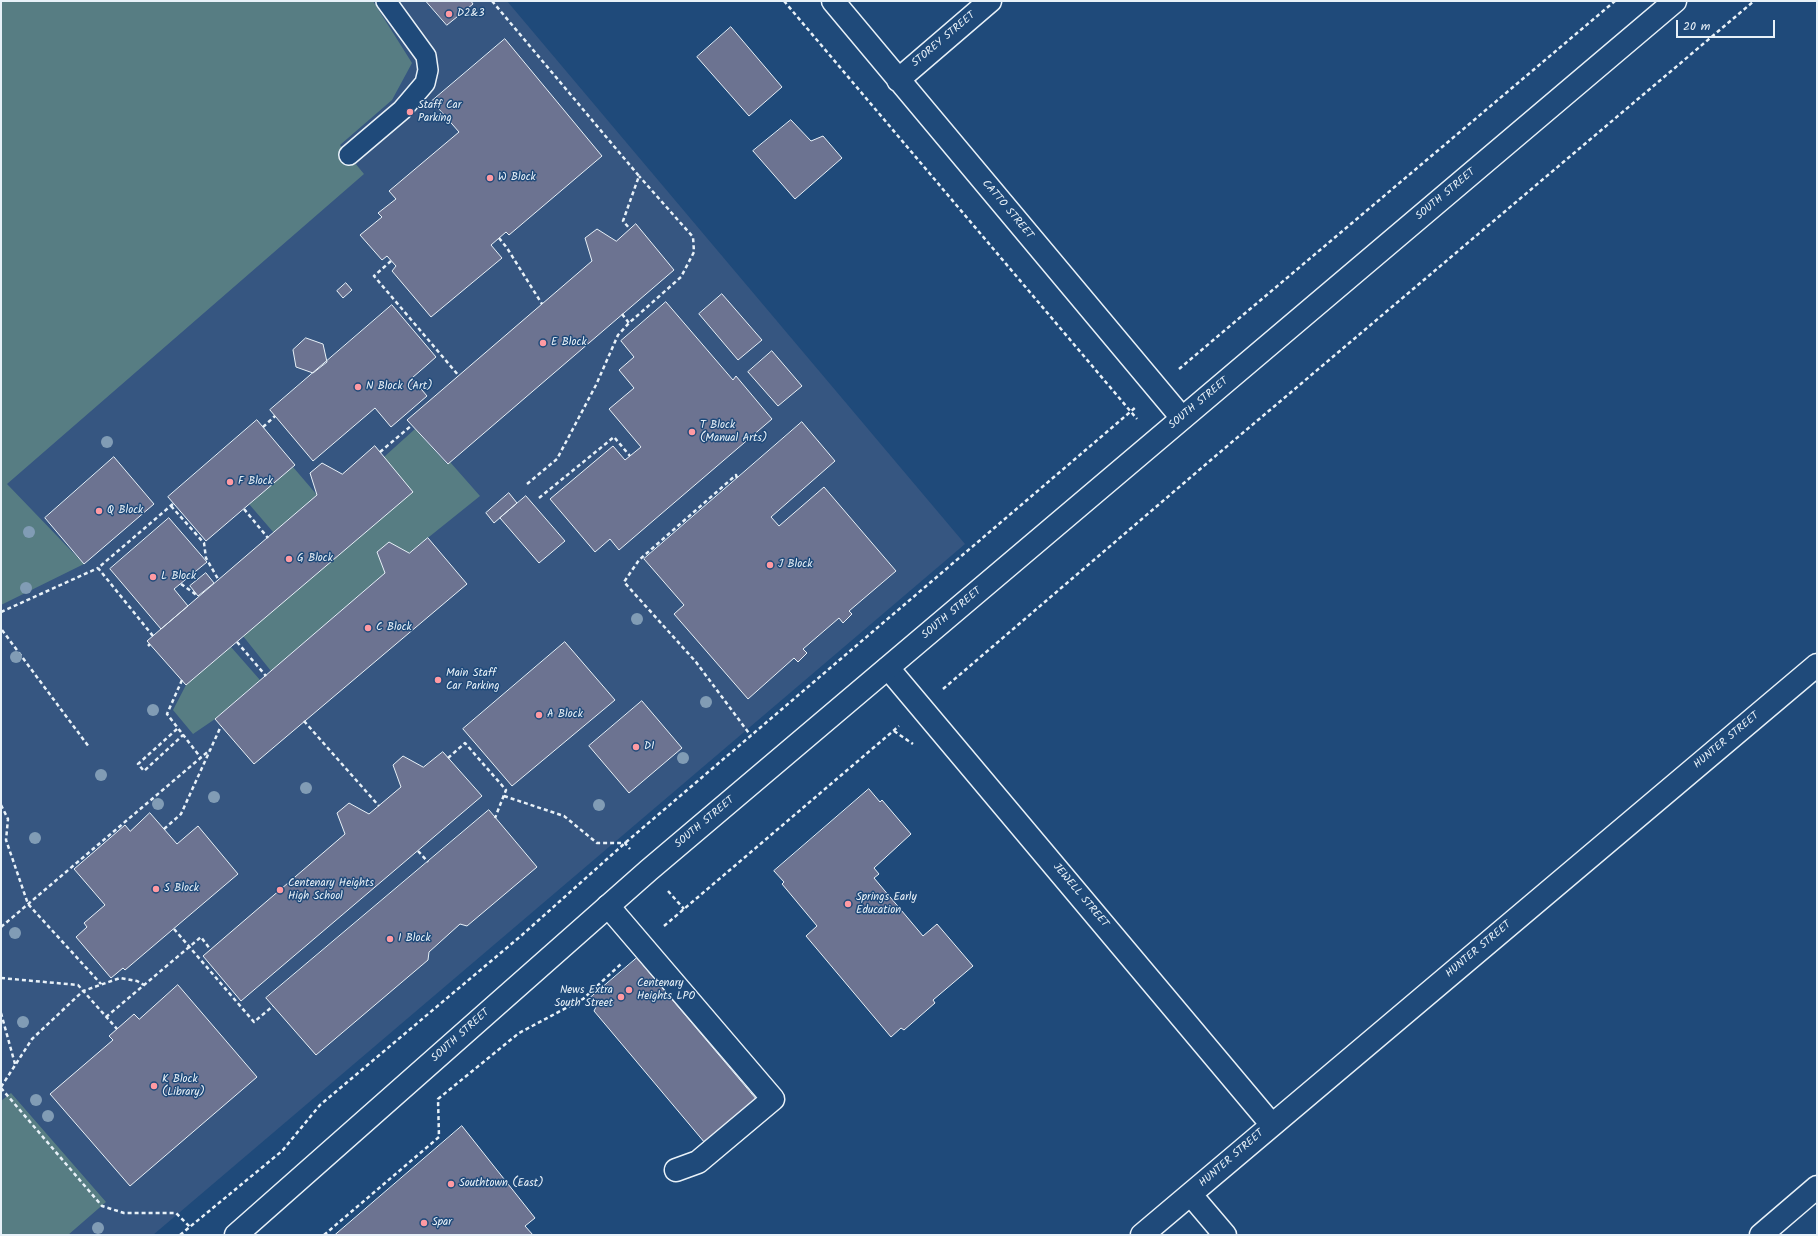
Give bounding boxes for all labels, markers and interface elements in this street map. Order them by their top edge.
place label: D2&3 [457,7,485,21]
marker: D2&3 [444,9,454,19]
street label: STOREY STREET [910,10,978,70]
scale bar [1678,12,1777,38]
text: 20 m [1683,17,1710,36]
place label: Staff Car Parking [418,99,461,125]
marker: Staff Car Parking [405,107,415,117]
street label: SOUTH STREET [1414,166,1478,224]
place label: W Block [498,171,536,185]
marker: W Block [485,173,495,183]
street label: CATTO STREET [978,178,1036,242]
place label: E Block [551,336,587,350]
marker: E Block [538,338,548,348]
street label: SOUTH STREET [1167,375,1231,433]
place label: N Block (Art) [366,380,432,394]
marker: N Block (Art) [353,382,363,392]
place label: T Block (Manual Arts) [700,419,767,445]
marker: T Block (Manual Arts) [687,427,697,437]
place label: F Block [238,475,273,489]
marker: F Block [225,477,235,487]
place label: Q Block [107,504,143,518]
marker: Q Block [94,506,104,516]
place label: G Block [297,552,333,566]
marker: G Block [284,554,294,564]
place label: J Block [778,558,812,572]
marker: J Block [765,560,775,570]
place label: L Block [161,570,196,584]
marker: L Block [148,572,158,582]
street label: SOUTH STREET [920,585,984,643]
place label: C Block [376,621,412,635]
marker: C Block [363,623,373,633]
place label: Main Staff Car Parking [446,667,499,693]
marker: Main Staff Car Parking [433,675,443,685]
place label: A Block [547,708,583,722]
marker: A Block [534,710,544,720]
street label: HUNTER STREET [1692,710,1762,772]
place label: D1 [644,740,655,754]
marker: D1 [631,742,641,752]
street label: SOUTH STREET [673,794,737,852]
street label: JEWELL STREET [1049,861,1111,931]
place label: Centenary Heights High School [288,877,374,903]
place label: S Block [164,882,199,896]
marker: S Block [151,884,161,894]
marker: Centenary Heights High School [275,885,285,895]
place label: Springs Early Education [856,891,917,917]
marker: Springs Early Education [843,899,853,909]
street label: HUNTER STREET [1444,919,1514,981]
place label: I Block [398,932,431,946]
marker: I Block [385,934,395,944]
place label: Centenary Heights LPO [637,977,695,1003]
place label: News Extra South Street [554,984,613,1010]
marker: Centenary Heights LPO [624,985,634,995]
marker: News Extra South Street [616,992,626,1002]
street label: SOUTH STREET [429,1006,493,1066]
place label: K Block (Library) [162,1073,205,1099]
marker: K Block (Library) [149,1081,159,1091]
street label: HUNTER STREET [1197,1127,1267,1191]
place label: Southtown (East) [459,1177,544,1191]
marker: Southtown (East) [446,1179,456,1189]
place label: Spar [432,1216,452,1230]
marker: Spar [419,1218,429,1228]

